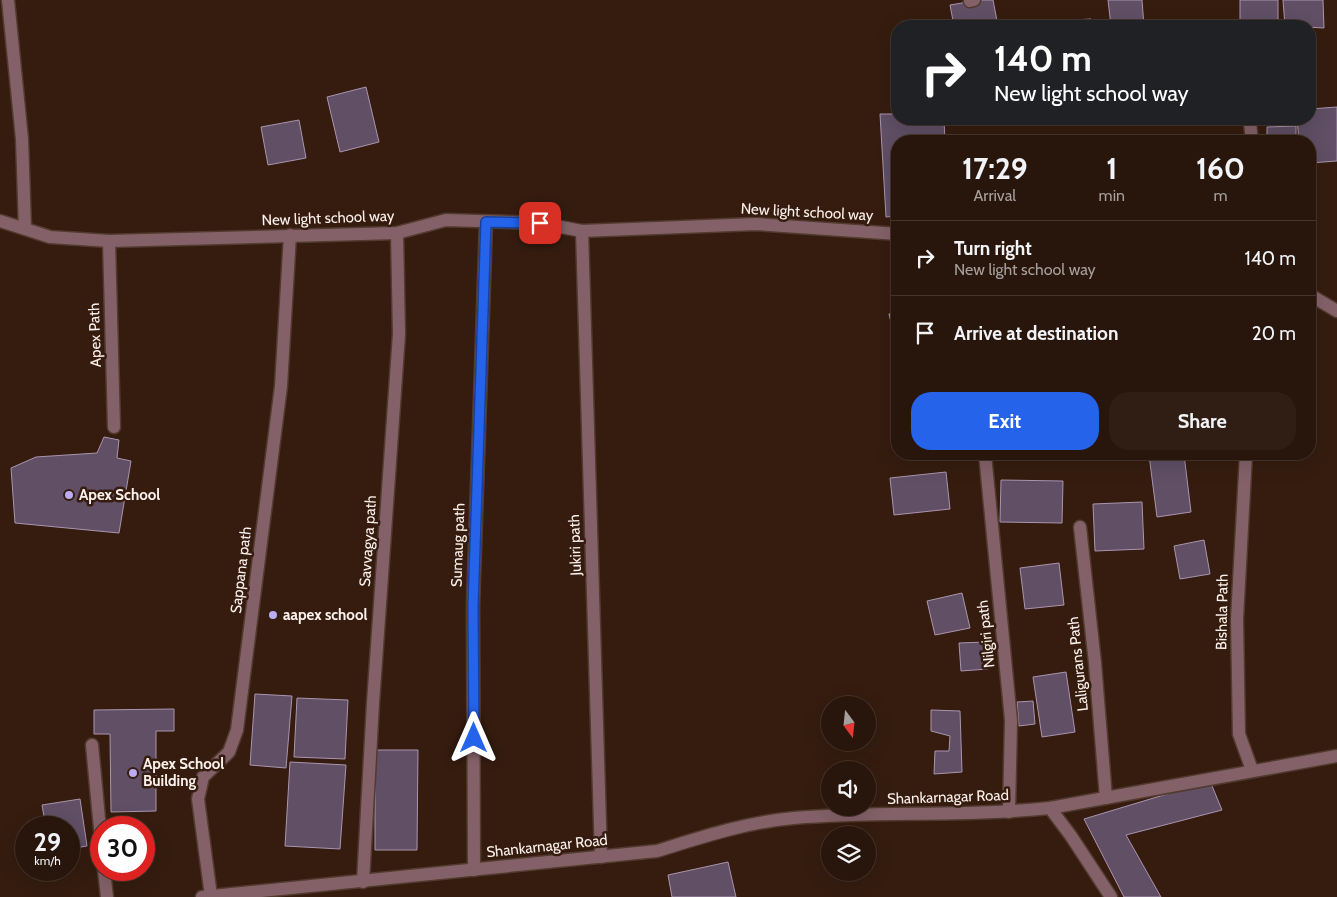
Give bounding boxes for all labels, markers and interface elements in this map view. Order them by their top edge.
text: 140 m [994,37,1092,80]
icon: right [911,40,976,105]
text: New light school way [994,80,1189,107]
text: 17:29 [962,150,1028,187]
text: 1 [1106,150,1117,187]
text: 160 [1196,150,1245,187]
text: Arrival [974,186,1016,205]
text: min [1099,186,1125,205]
text: m [1213,186,1227,205]
street label: New light school way [740,200,874,224]
pin [519,202,561,244]
street label: New light school way [261,207,395,229]
icon: arrive [526,209,554,237]
text: Turn right [954,237,1032,260]
icon: right [911,244,939,272]
text: 140 m [1245,247,1296,270]
text: New light school way [954,260,1096,279]
street label: Apex Path [85,303,105,367]
icon: arrive [911,319,939,347]
text: Arrive at destination [954,322,1118,345]
text: 20 m [1252,322,1296,345]
button: Exit [911,392,1099,450]
button: Share [1109,392,1296,450]
place label: Apex School [79,486,160,504]
marker: Apex School [63,489,75,501]
street label: Savvagya path [356,495,380,587]
street label: Sumaug path [448,503,468,587]
street label: Jukiri path [565,514,585,577]
street label: Sappana path [227,526,255,614]
street label: Bishala Path [1212,574,1232,650]
street label: Nilgiri path [973,599,999,669]
place label: aapex school [283,606,367,624]
marker: aapex school [267,609,279,621]
street label: Laligurans Path [1064,616,1092,712]
north arrow [821,696,876,751]
map controls [821,696,876,881]
position arrow [447,711,499,763]
place label: Apex School Building [143,755,224,790]
button: sound [821,761,876,816]
marker: Apex School Building [127,767,139,779]
street label: Shankarnagar Road [887,786,1009,808]
speed limit sign: 30 [90,816,155,881]
button: layers [821,826,876,881]
text: 29 [34,827,61,857]
street label: Shankarnagar Road [485,831,609,861]
text: km/h [34,853,61,868]

